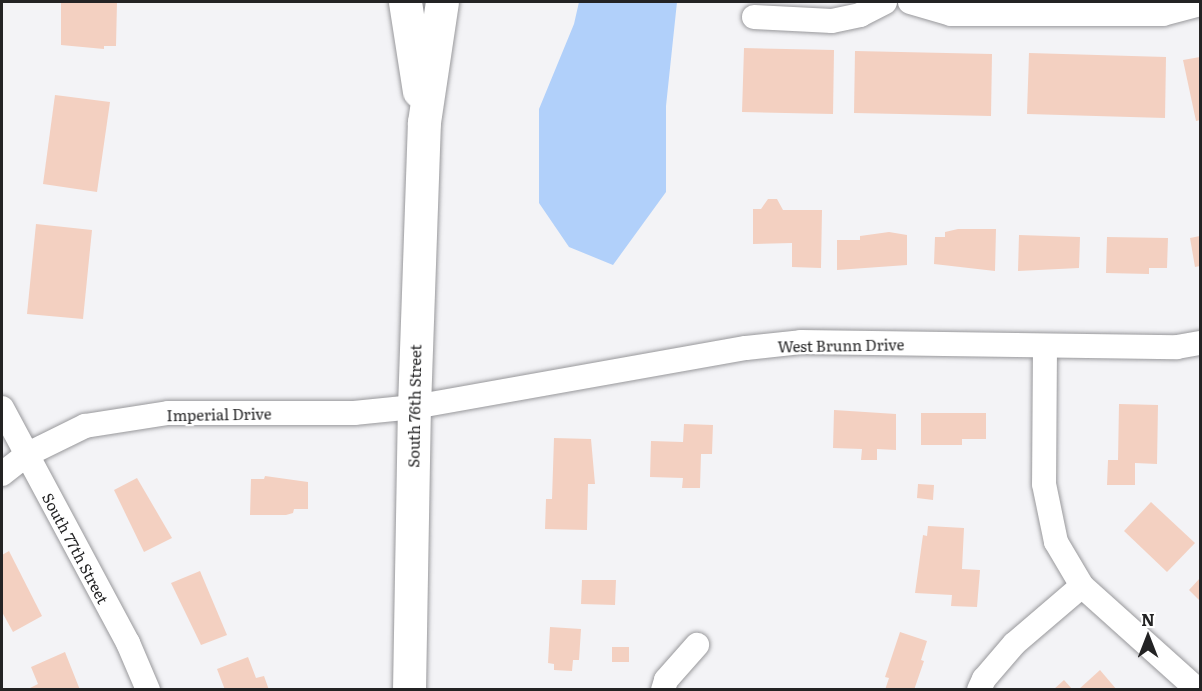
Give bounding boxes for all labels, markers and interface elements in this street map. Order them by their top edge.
street label: West Brunn Drive [777,335,905,355]
street label: South 76th Street [404,344,424,468]
street label: Imperial Drive [166,404,272,424]
street label: South 77th Street [39,490,113,606]
north arrow [1118,607,1178,667]
text: N [1141,607,1155,631]

